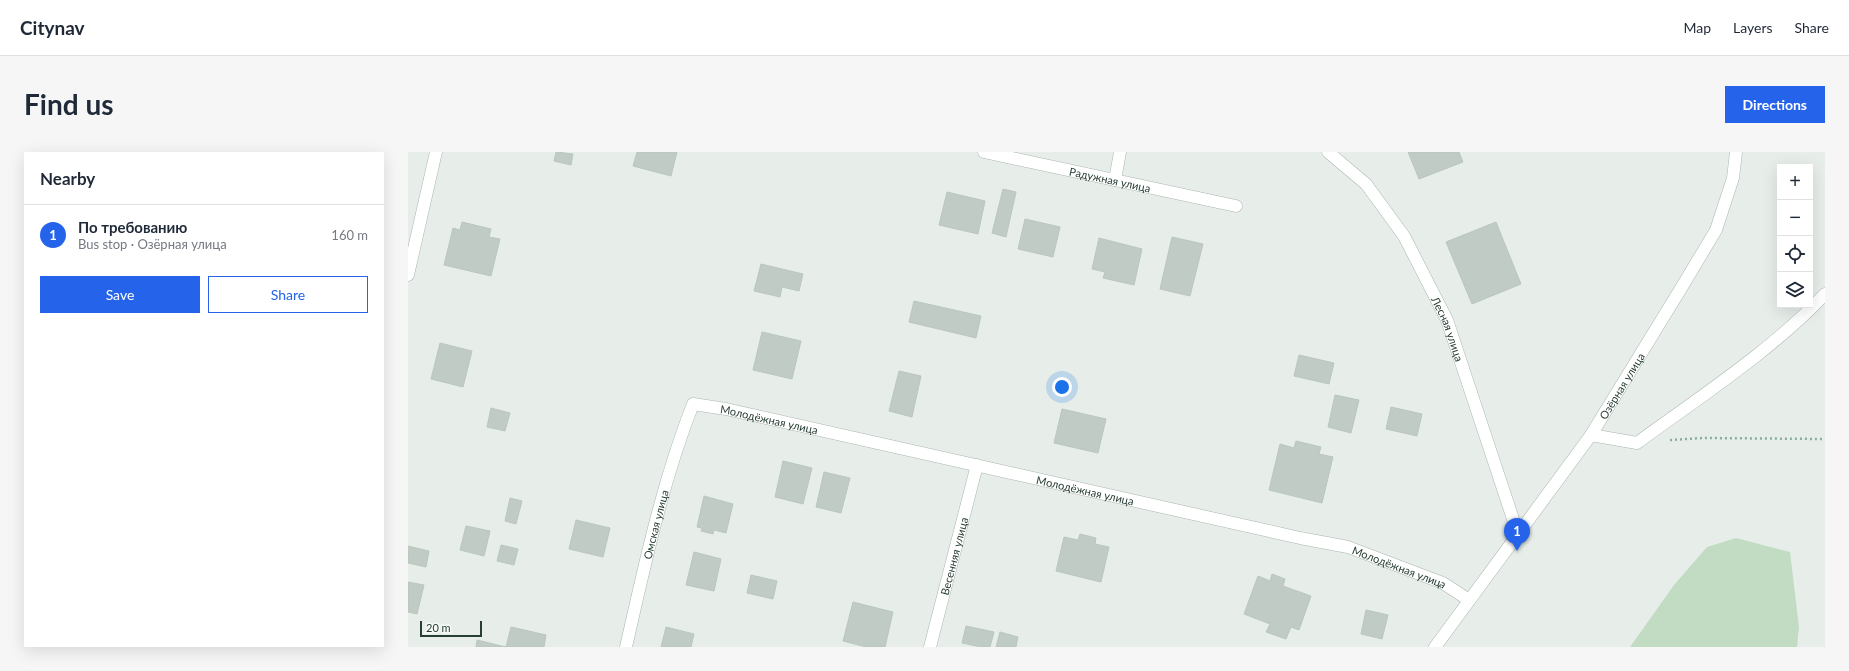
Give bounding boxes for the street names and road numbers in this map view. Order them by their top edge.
street label: Радужная улица [1068,164,1152,194]
street label: Лесная улица [1429,293,1467,363]
street label: Озёрная улица [1596,350,1647,421]
street label: Молодёжная улица [720,402,819,436]
street label: Молодёжная улица [1035,472,1135,507]
street label: Омская улица [640,488,670,560]
street label: Весенняя улица [937,516,970,596]
street label: Молодёжная улица [1351,543,1449,590]

